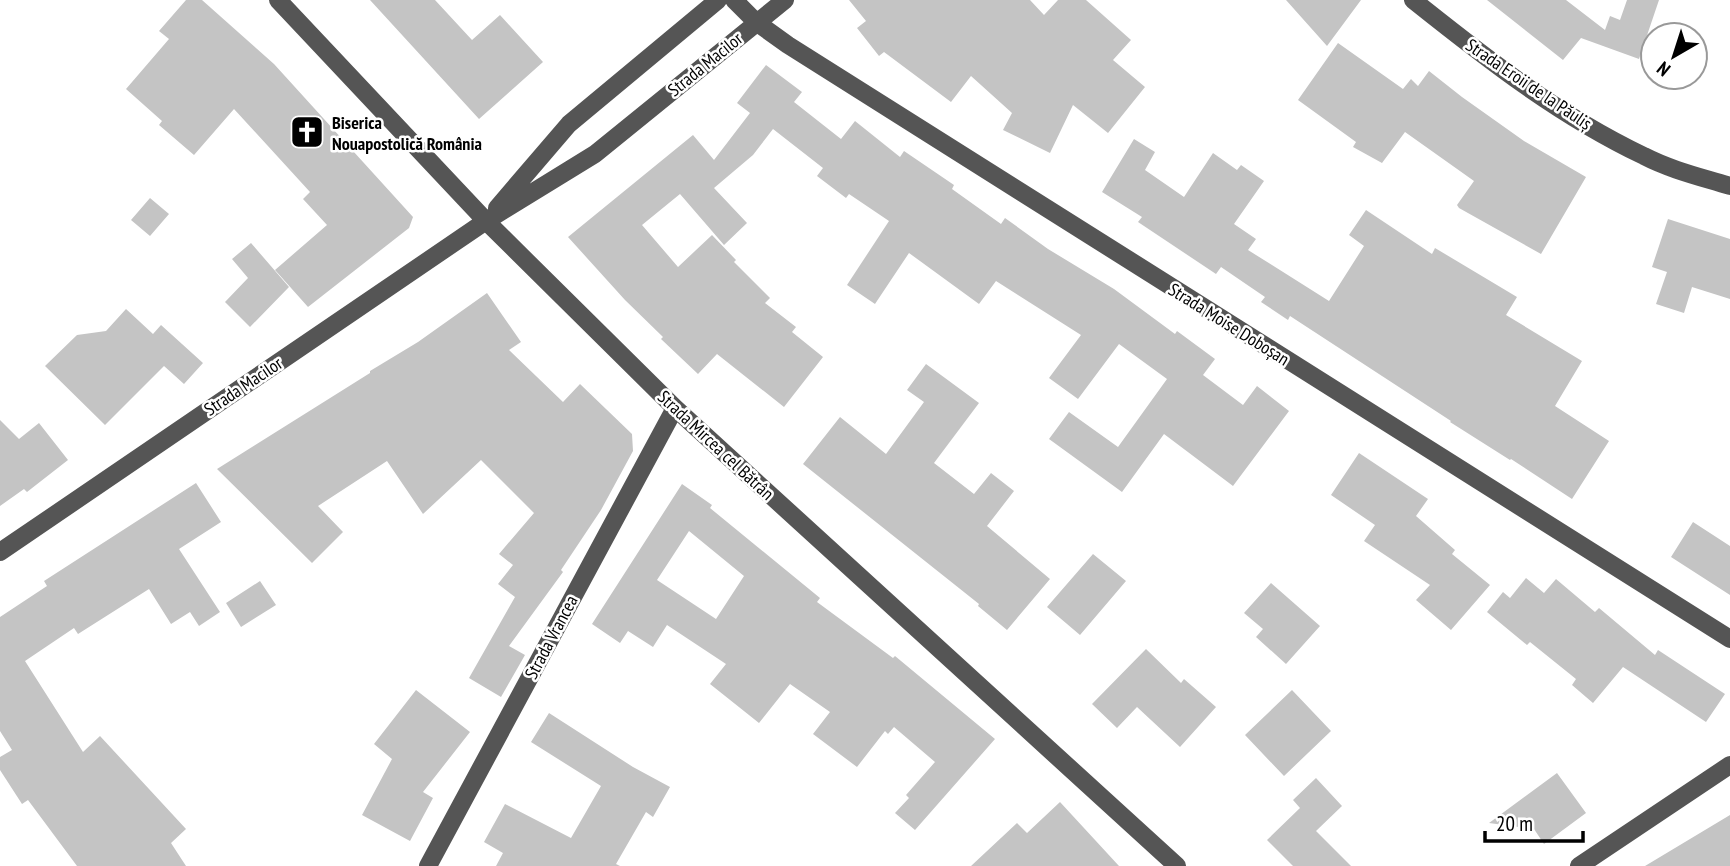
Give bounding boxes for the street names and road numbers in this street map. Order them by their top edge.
street label: Strada Macilor [663,27,747,101]
street label: Strada Eroii de la Păuliș [1462,33,1596,135]
street label: Strada Moise Doboșan [1164,278,1294,370]
street label: Strada Macilor [199,351,287,421]
street label: Strada Mircea cel Bătrân [653,385,779,505]
street label: Strada Vrancea [519,591,583,683]

